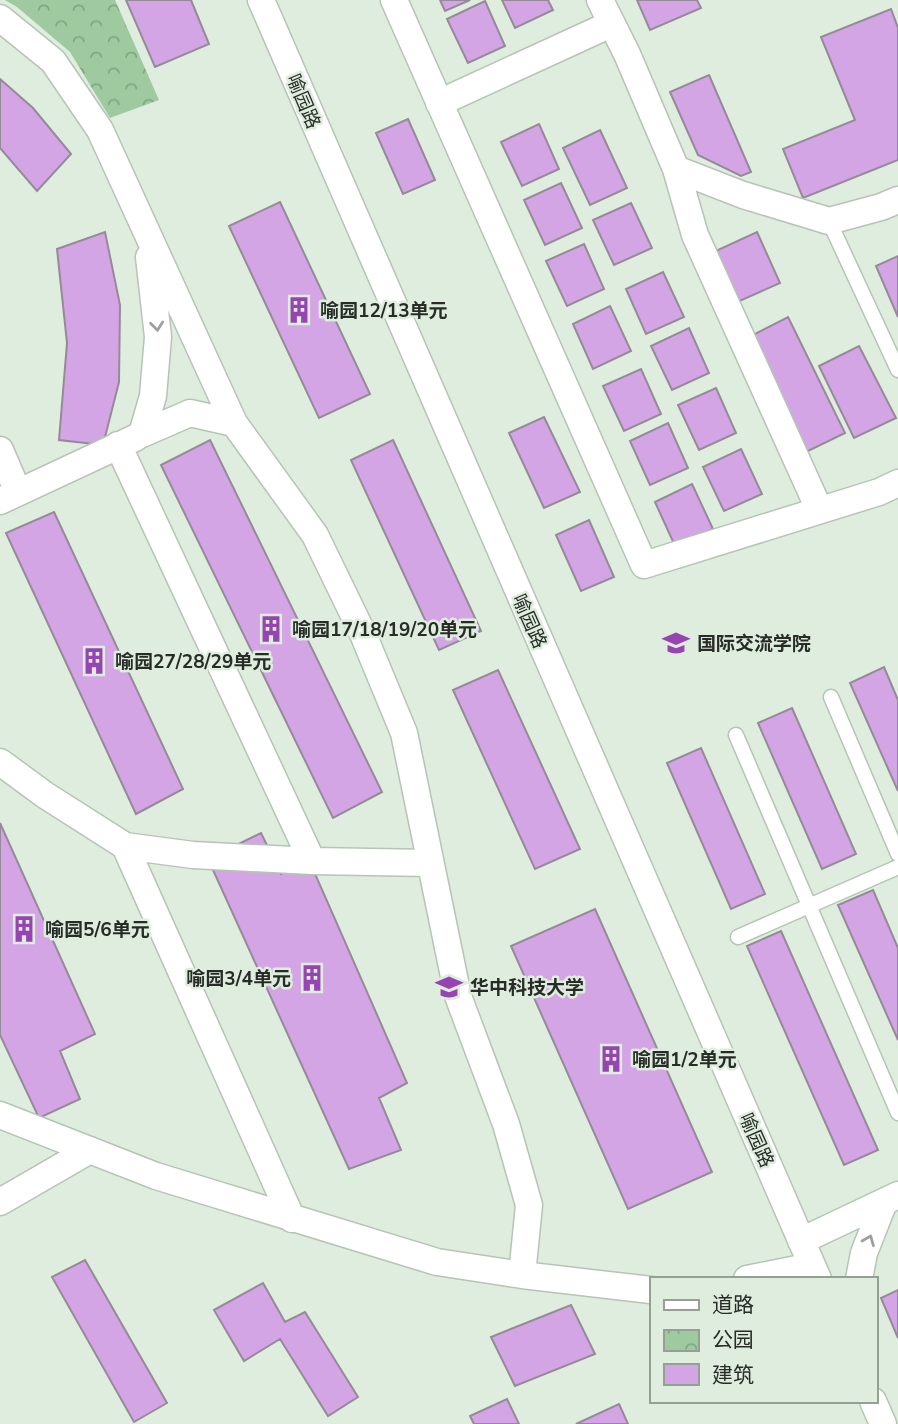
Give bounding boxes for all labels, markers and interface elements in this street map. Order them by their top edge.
street label: 喻园路 [280,70,326,133]
building icon: 喻园12/13单元 [284,295,314,325]
place label: 喻园12/13单元 [320,298,448,324]
one-way arrow [149,321,164,332]
street label: 喻园路 [506,590,553,653]
building icon: 喻园17/18/19/20单元 [256,614,286,644]
place label: 喻园17/18/19/20单元 [292,617,477,643]
school or university icon: 国际交流学院 [661,628,691,658]
place label: 国际交流学院 [697,631,811,657]
building icon: 喻园27/28/29单元 [79,646,109,676]
place label: 喻园27/28/29单元 [115,649,271,675]
building icon: 喻园5/6单元 [9,914,39,944]
place label: 喻园5/6单元 [45,917,150,943]
building icon: 喻园3/4单元 [297,963,327,993]
place label: 喻园3/4单元 [186,966,291,992]
school or university icon: 华中科技大学 [434,972,464,1002]
place label: 华中科技大学 [470,975,584,1001]
building icon: 喻园1/2单元 [596,1044,626,1074]
place label: 喻园1/2单元 [632,1047,737,1073]
street label: 喻园路 [733,1109,780,1172]
one-way arrow [861,1234,875,1246]
legend [650,1277,877,1403]
text: 道路 [712,1291,754,1319]
text: 公园 [712,1326,754,1354]
text: 建筑 [712,1361,754,1389]

